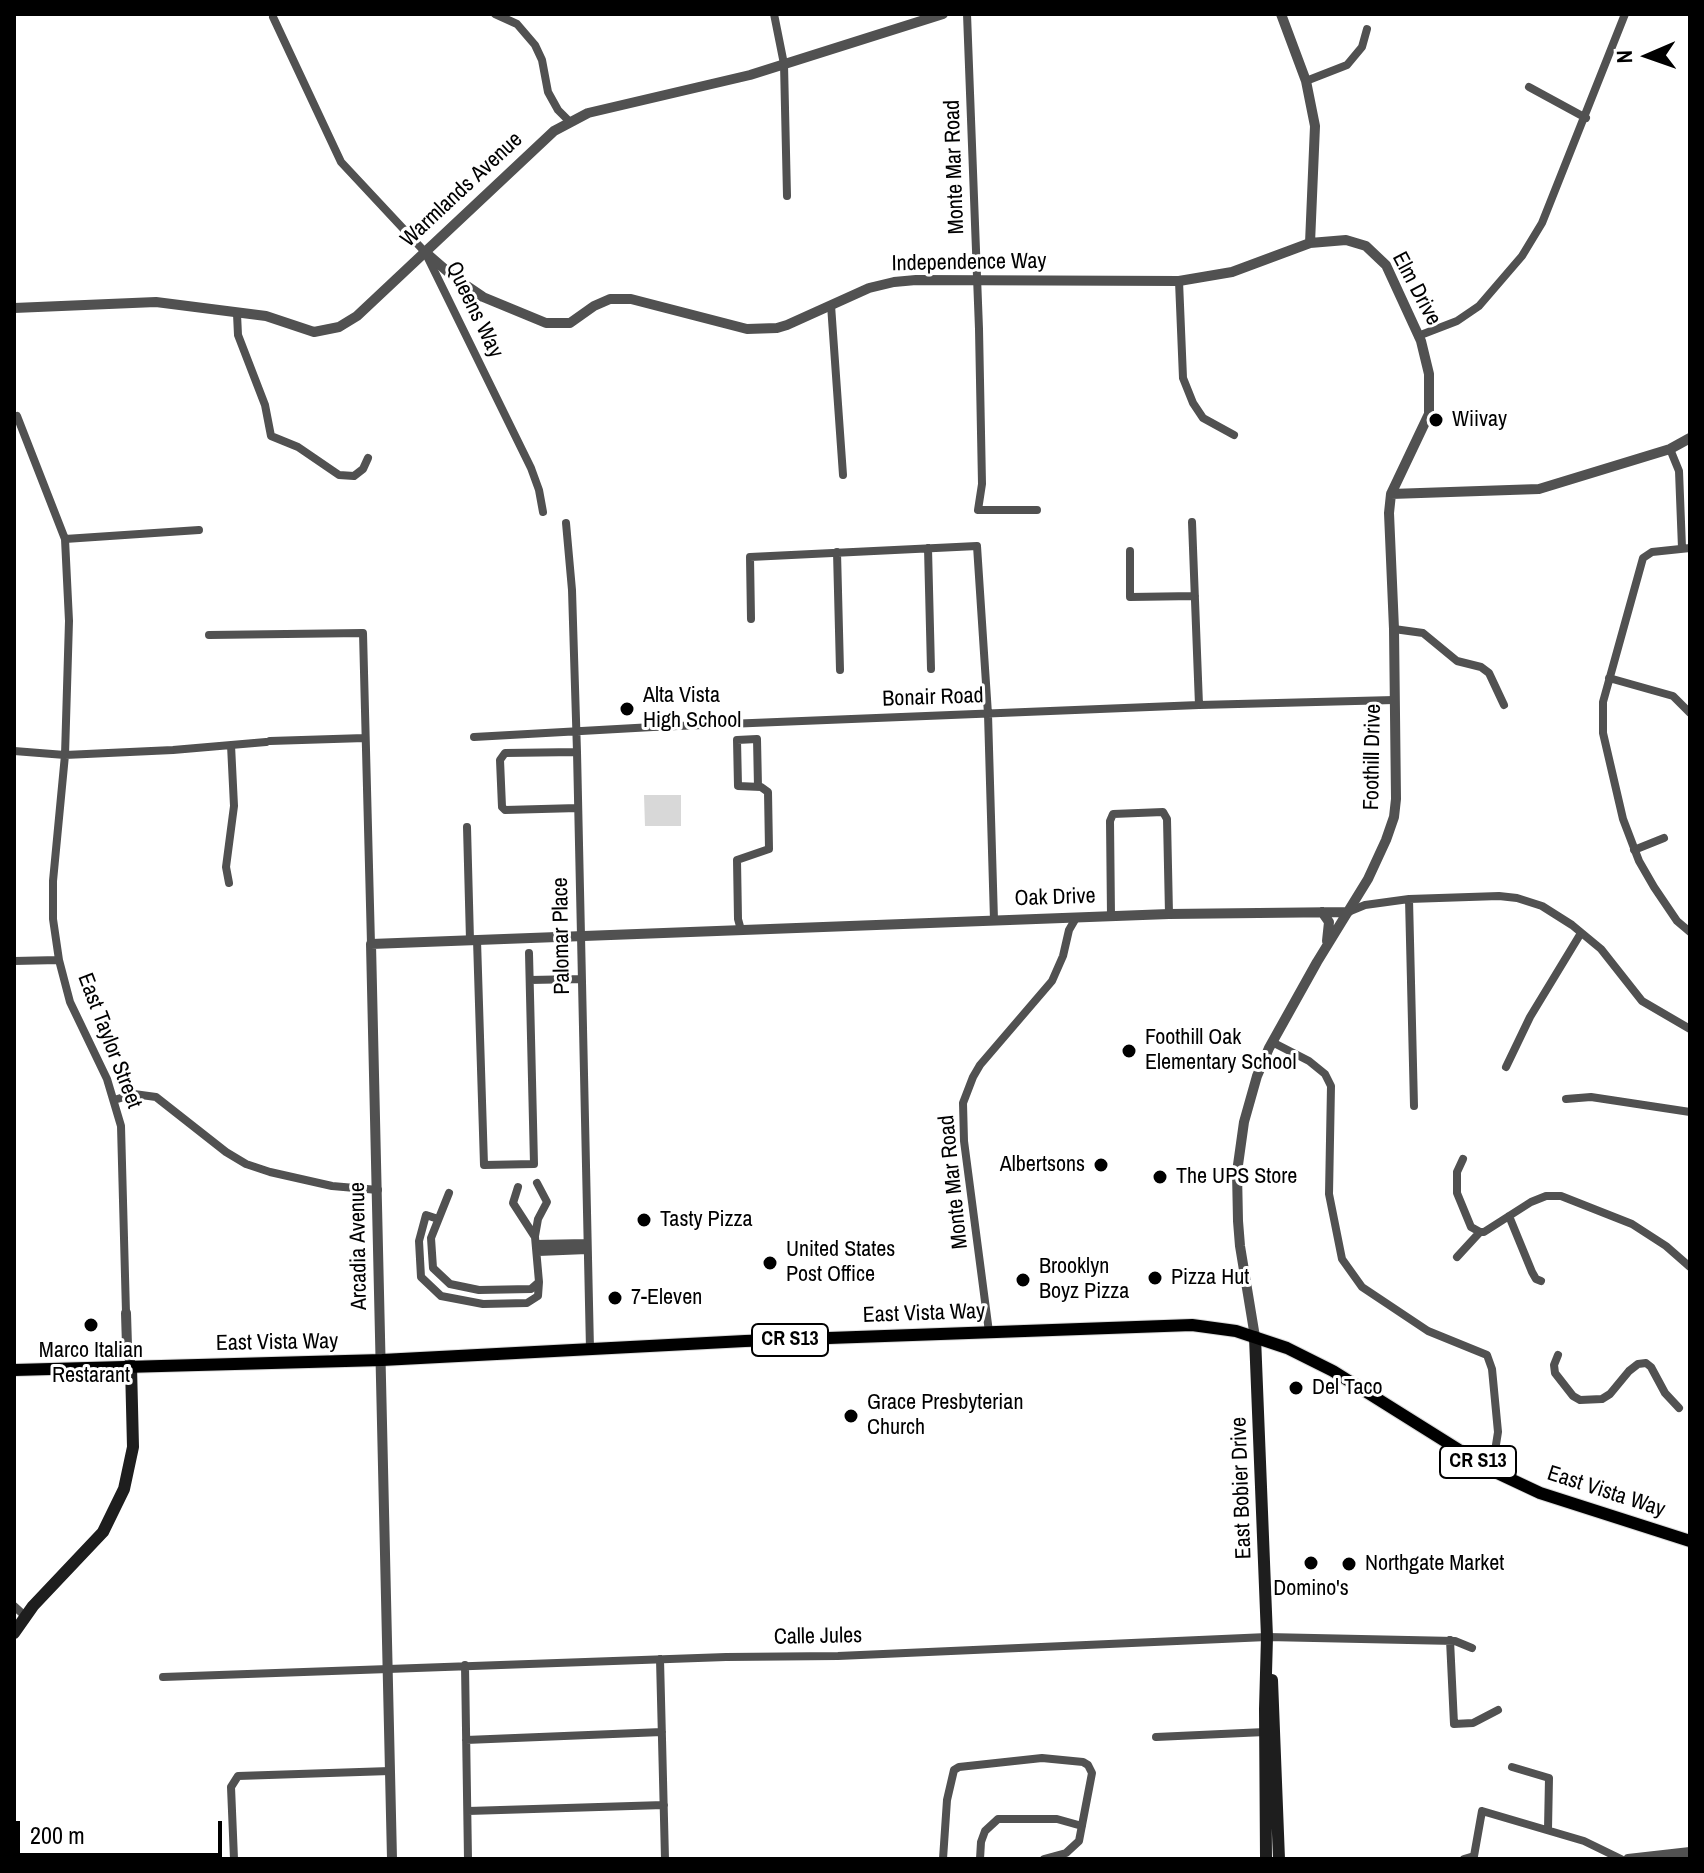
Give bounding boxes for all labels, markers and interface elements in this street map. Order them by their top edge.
north arrow [1608,16,1688,96]
text: N [1609,50,1639,64]
street label: Monte Mar Road [939,99,971,235]
street label: Warmlands Avenue [396,127,528,253]
street label: Independence Way [891,248,1047,278]
street label: Elm Drive [1386,248,1446,330]
street label: Queens Way [439,258,509,362]
place label: Wiivay [1452,407,1507,433]
marker: Wiivay [1427,411,1445,429]
place label: Alta Vista High School [643,683,741,734]
street label: Bonair Road [882,683,984,713]
marker: Alta Vista High School [618,700,636,718]
street label: Foothill Drive [1359,704,1387,810]
street label: Palomar Place [548,877,576,995]
street label: Oak Drive [1014,883,1096,913]
street label: East Taylor Street [71,970,147,1112]
place label: Foothill Oak Elementary School [1145,1025,1296,1076]
marker: Foothill Oak Elementary School [1120,1042,1138,1060]
street label: Monte Mar Road [934,1114,974,1250]
place label: Albertsons [1000,1152,1085,1178]
marker: Albertsons [1092,1156,1110,1174]
place label: The UPS Store [1176,1164,1297,1190]
marker: The UPS Store [1151,1168,1169,1186]
street label: Arcadia Avenue [345,1182,373,1310]
place label: Tasty Pizza [660,1207,753,1233]
marker: Tasty Pizza [635,1211,653,1229]
place label: United States Post Office [786,1237,895,1288]
marker: United States Post Office [761,1254,779,1272]
place label: Brooklyn Boyz Pizza [1039,1254,1129,1306]
place label: Pizza Hut [1171,1265,1249,1291]
marker: Pizza Hut [1146,1269,1164,1287]
marker: Brooklyn Boyz Pizza [1014,1271,1032,1289]
place label: 7-Eleven [631,1285,702,1311]
marker: 7-Eleven [606,1289,624,1307]
street label: East Vista Way [862,1299,986,1329]
marker: Marco Italian Restarant [82,1316,100,1334]
road number: CR S13 [752,1324,828,1356]
street label: East Vista Way [216,1329,338,1357]
place label: Marco Italian Restarant [39,1338,143,1390]
place label: Del Taco [1312,1375,1383,1401]
marker: Del Taco [1287,1379,1305,1397]
place label: Grace Presbyterian Church [867,1390,1023,1442]
marker: Grace Presbyterian Church [842,1407,860,1425]
street label: East Bobier Drive [1226,1416,1258,1560]
road number: CR S13 [1440,1446,1516,1478]
street label: East Vista Way [1544,1461,1668,1523]
place label: Northgate Market [1365,1551,1504,1577]
marker: Domino's [1302,1554,1320,1572]
marker: Northgate Market [1340,1555,1358,1573]
place label: Domino's [1273,1576,1349,1602]
street label: Calle Jules [774,1623,862,1651]
scale bar [20,1805,226,1855]
text: 200 m [30,1819,85,1851]

